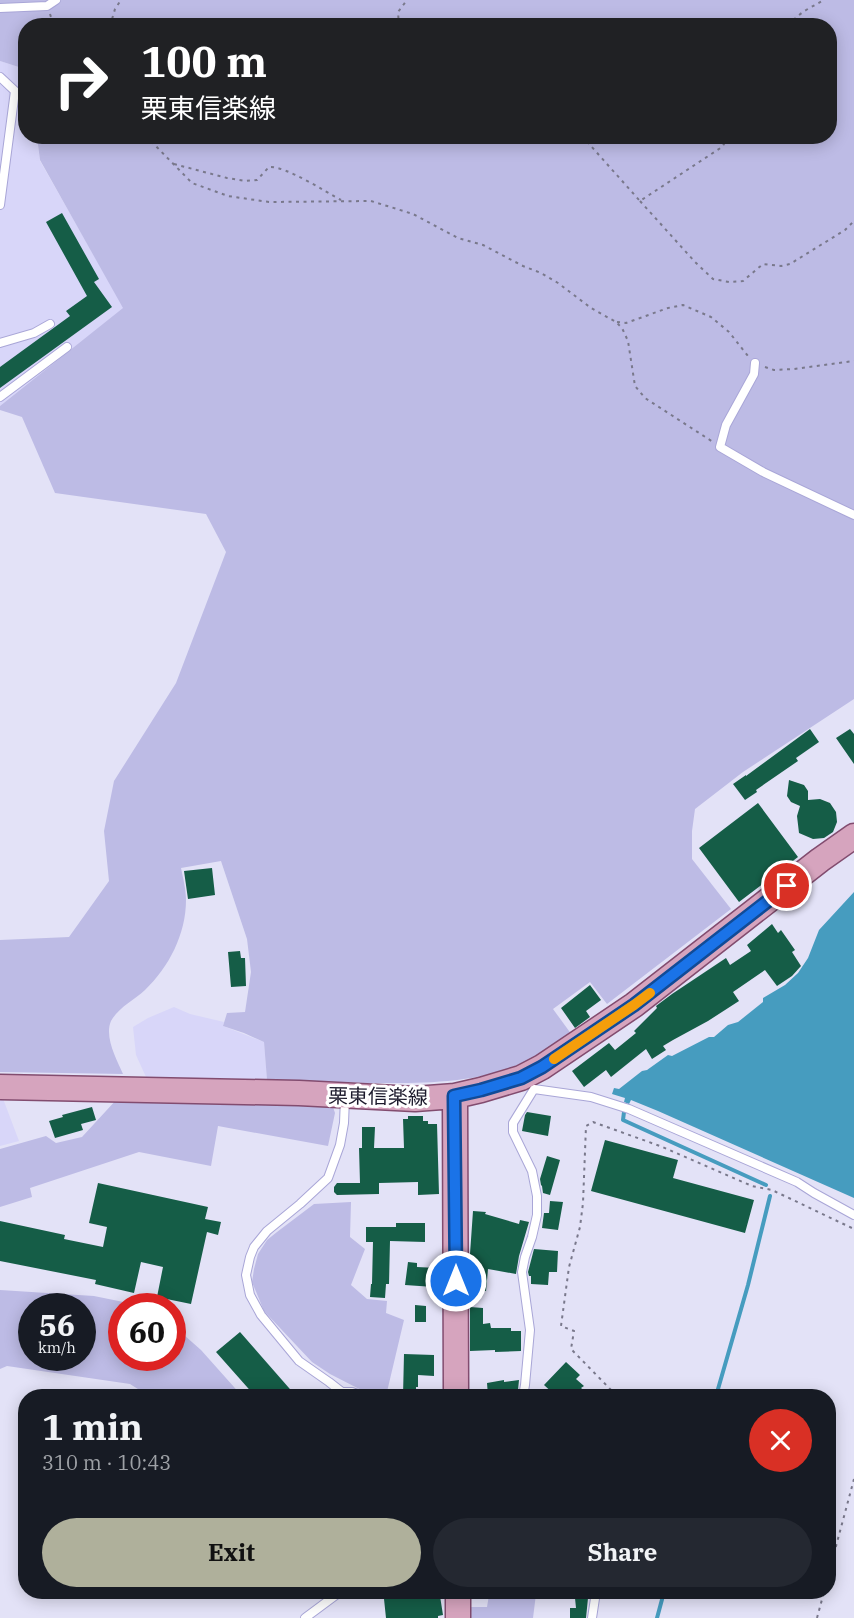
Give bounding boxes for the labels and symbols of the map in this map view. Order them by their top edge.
pin [761,860,812,911]
street label: 栗東信楽線 [328,1082,428,1110]
position arrow [424,1249,488,1313]
speed limit sign: 60 [108,1293,186,1371]

